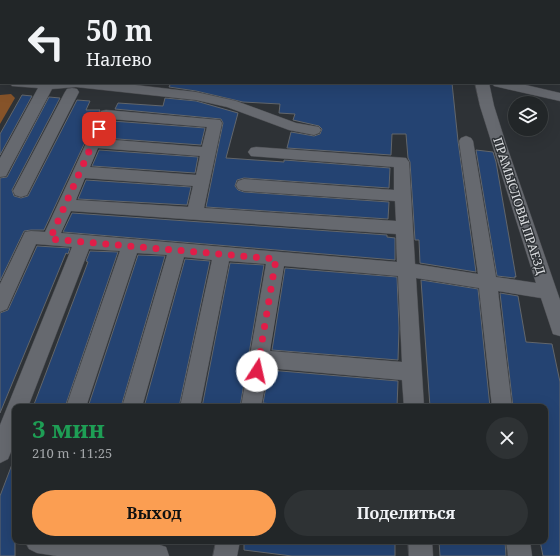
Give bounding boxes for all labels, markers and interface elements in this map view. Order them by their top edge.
text: 50 m [86,11,153,49]
icon: left [20,16,72,68]
text: Налево [86,47,152,71]
map controls [508,96,548,136]
button: layers [508,96,548,136]
pin [82,112,116,146]
icon: arrive [88,118,110,140]
street label: ПРАМЫСЛОВЫ ПРАЕЗД [489,135,550,277]
position arrow [236,350,278,392]
text: 3 мин [32,412,105,445]
button: close [486,417,528,459]
text: 210 m · 11:25 [32,444,112,462]
button: Выход [32,490,276,536]
button: Поделиться [284,490,528,536]

